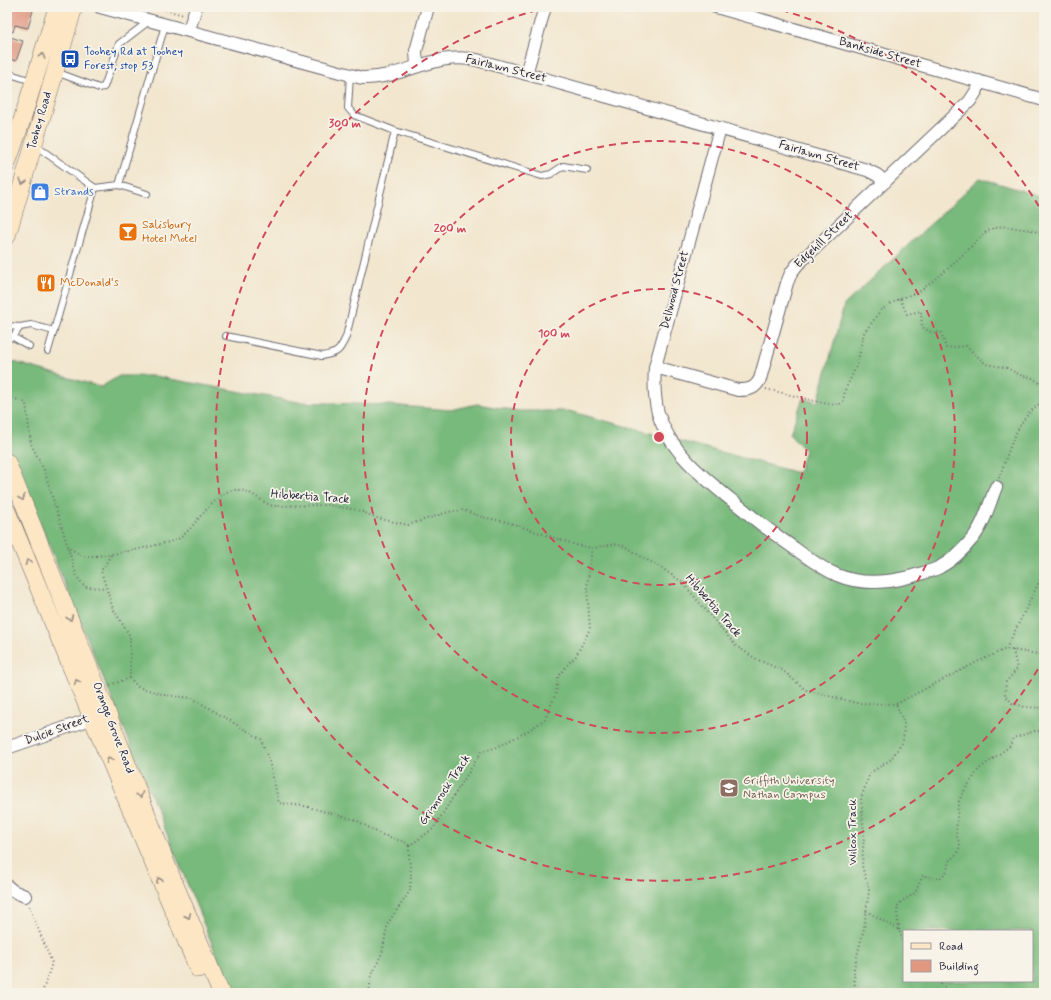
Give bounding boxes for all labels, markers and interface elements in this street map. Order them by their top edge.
street label: Bankside Street [837,34,923,72]
place label: Toohey Rd at Toohey Forest, stop 53 [84,44,183,74]
bus stop icon: Toohey Rd at Toohey Forest, stop 53 [59,48,81,70]
street label: Fairlawn Street [464,51,549,87]
one-way arrow [37,52,46,59]
street label: Toohey Road [24,90,56,152]
text: 300 m [329,116,362,132]
street label: Fairlawn Street [777,137,861,175]
one-way arrow [19,178,28,185]
shop icon: Strands [29,181,51,203]
place label: Strands [54,184,94,200]
street label: Edgehill Street [791,208,858,273]
place label: Salisbury Hotel Motel [142,217,197,247]
bar icon: Salisbury Hotel Motel [117,221,139,243]
text: 200 m [434,221,467,237]
street label: Dellwood Street [657,249,693,331]
restaurant icon: McDonald's [35,272,57,294]
place label: McDonald's [60,275,120,291]
text: 100 m [538,326,571,342]
centre of rings [652,430,666,444]
street label: Hibbertia Track [270,486,350,508]
one-way arrow [17,494,25,501]
one-way arrow [24,558,32,565]
street label: Hibbertia Track [681,571,745,641]
one-way arrow [66,615,74,622]
one-way arrow [74,679,82,687]
street label: Orange Grove Road [88,680,138,776]
street label: Dulcie Street [23,711,91,749]
street label: Grimrock Track [415,751,475,829]
one-way arrow [106,757,114,765]
place label: Griffith University Nathan Campus [743,773,835,803]
school or university icon: Griffith University Nathan Campus [718,777,740,799]
one-way arrow [135,792,143,799]
street label: Wilcox Track [845,799,861,865]
one-way arrow [156,877,164,884]
one-way arrow [183,912,191,920]
legend [903,930,1033,982]
text: Road [939,939,963,955]
text: Building [939,959,979,976]

